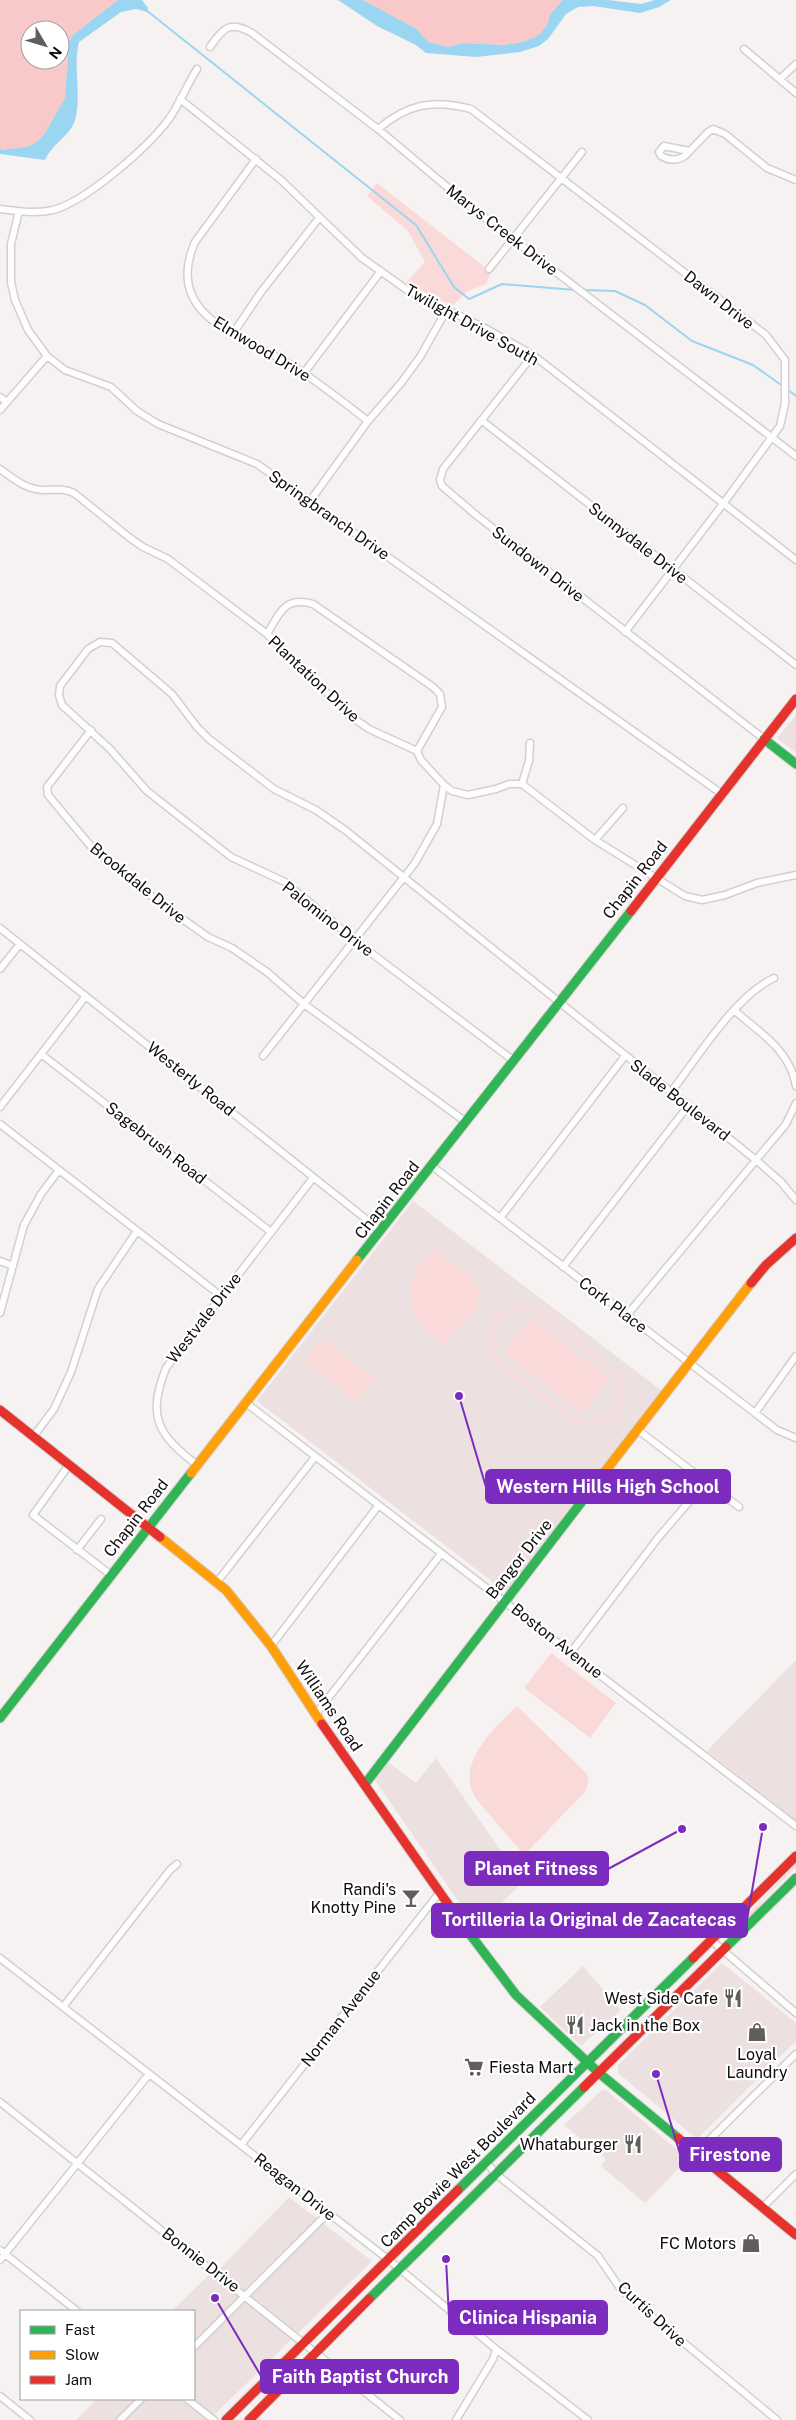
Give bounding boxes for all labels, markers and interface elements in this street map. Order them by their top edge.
north arrow [20,20,70,70]
text: N [46,44,65,62]
street label: Marys Creek Drive [442,181,562,279]
street label: Dawn Drive [680,267,758,333]
street label: Twilight Drive South [402,280,542,370]
street label: Elmwood Drive [210,312,314,386]
street label: Springbranch Drive [265,466,393,564]
street label: Sunnydale Drive [585,498,691,588]
street label: Sundown Drive [488,522,588,606]
street label: Plantation Drive [264,632,364,726]
street label: Chapin Road [599,837,671,923]
street label: Brookdale Drive [86,839,190,927]
street label: Palomino Drive [279,877,377,961]
street label: Westerly Road [143,1038,239,1120]
street label: Slade Boulevard [626,1055,734,1145]
street label: Sagebrush Road [102,1098,210,1188]
street label: Chapin Road [351,1157,423,1243]
street label: Westvale Drive [163,1269,245,1367]
street label: Cork Place [575,1273,651,1337]
callout: Western Hills High School [486,1470,730,1503]
street label: Chapin Road [100,1475,172,1561]
text: Western Hills High School [496,1476,720,1497]
street label: Bangor Drive [482,1515,556,1603]
street label: Boston Avenue [507,1599,607,1683]
street label: Williams Road [292,1657,366,1755]
callout: Planet Fitness [465,1852,608,1885]
text: Planet Fitness [474,1858,598,1879]
place label: Randi's Knotty Pine [311,1880,396,1917]
bar icon: Randi's Knotty Pine [400,1887,422,1909]
callout: Tortilleria la Original de Zacatecas [432,1904,747,1937]
text: Tortilleria la Original de Zacatecas [442,1909,736,1930]
street label: Norman Avenue [297,1966,385,2070]
restaurant icon: West Side Cafe [722,1987,744,2009]
place label: West Side Cafe [605,1989,718,2008]
restaurant icon: Jack in the Box [564,2014,586,2036]
place label: Jack in the Box [590,2016,700,2035]
shop icon: Loyal Laundry [746,2021,768,2043]
place label: Loyal Laundry [726,2045,788,2082]
supermarket icon: Fiesta Mart [463,2056,485,2078]
place label: Fiesta Mart [489,2058,574,2077]
street label: Camp Bowie West Boulevard [376,2088,540,2252]
restaurant icon: Whataburger [622,2133,644,2155]
place label: Whataburger [520,2135,618,2154]
callout: Firestone [680,2138,781,2171]
text: Firestone [689,2144,771,2165]
street label: Reagan Drive [250,2149,340,2225]
street label: Bonnie Drive [158,2224,244,2296]
shop icon: FC Motors [740,2232,762,2254]
place label: FC Motors [660,2234,736,2253]
street label: Curtis Drive [614,2277,690,2351]
callout: Clinica Hispania [449,2301,607,2334]
text: Clinica Hispania [459,2307,597,2328]
legend [20,2310,195,2400]
text: Fast [65,2321,95,2338]
text: Slow [65,2346,100,2363]
callout: Faith Baptist Church [261,2360,458,2393]
text: Faith Baptist Church [272,2366,448,2387]
text: Jam [65,2371,92,2388]

